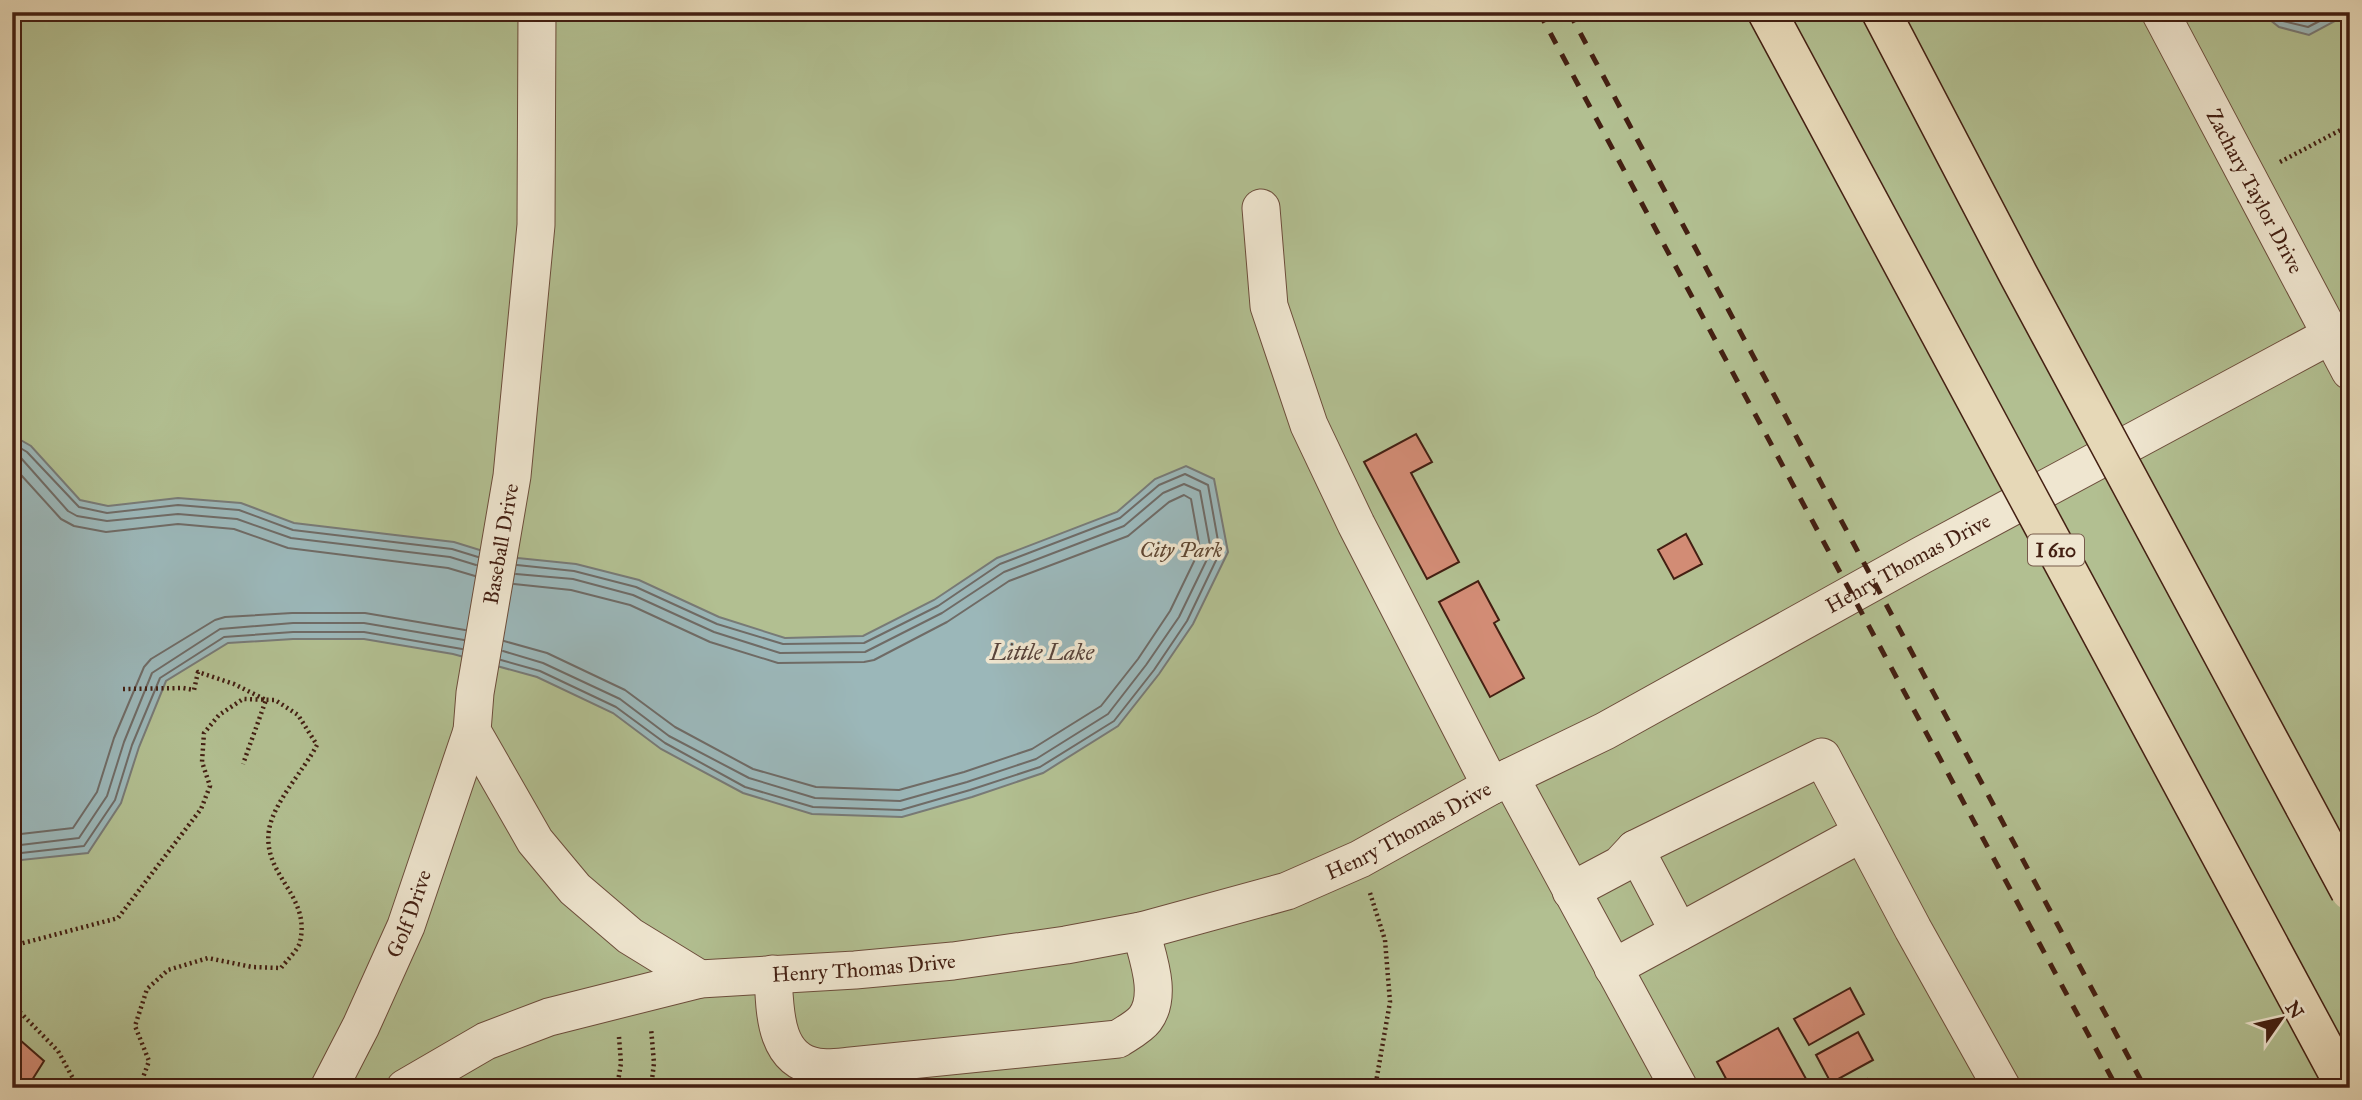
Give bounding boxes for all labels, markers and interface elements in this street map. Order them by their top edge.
street label: Zachary Taylor Drive [2201,105,2309,278]
street label: Baseball Drive [478,481,524,607]
street label: Henry Thomas Drive [1821,507,1995,619]
road number: I 610 [2028,534,2084,566]
park label: City Park [1140,537,1223,563]
water label: Little Lake [989,638,1094,666]
street label: Henry Thomas Drive [1322,775,1496,885]
street label: Golf Drive [380,866,437,962]
street label: Henry Thomas Drive [771,948,957,988]
north arrow [2246,984,2316,1054]
text: N [2281,997,2309,1023]

